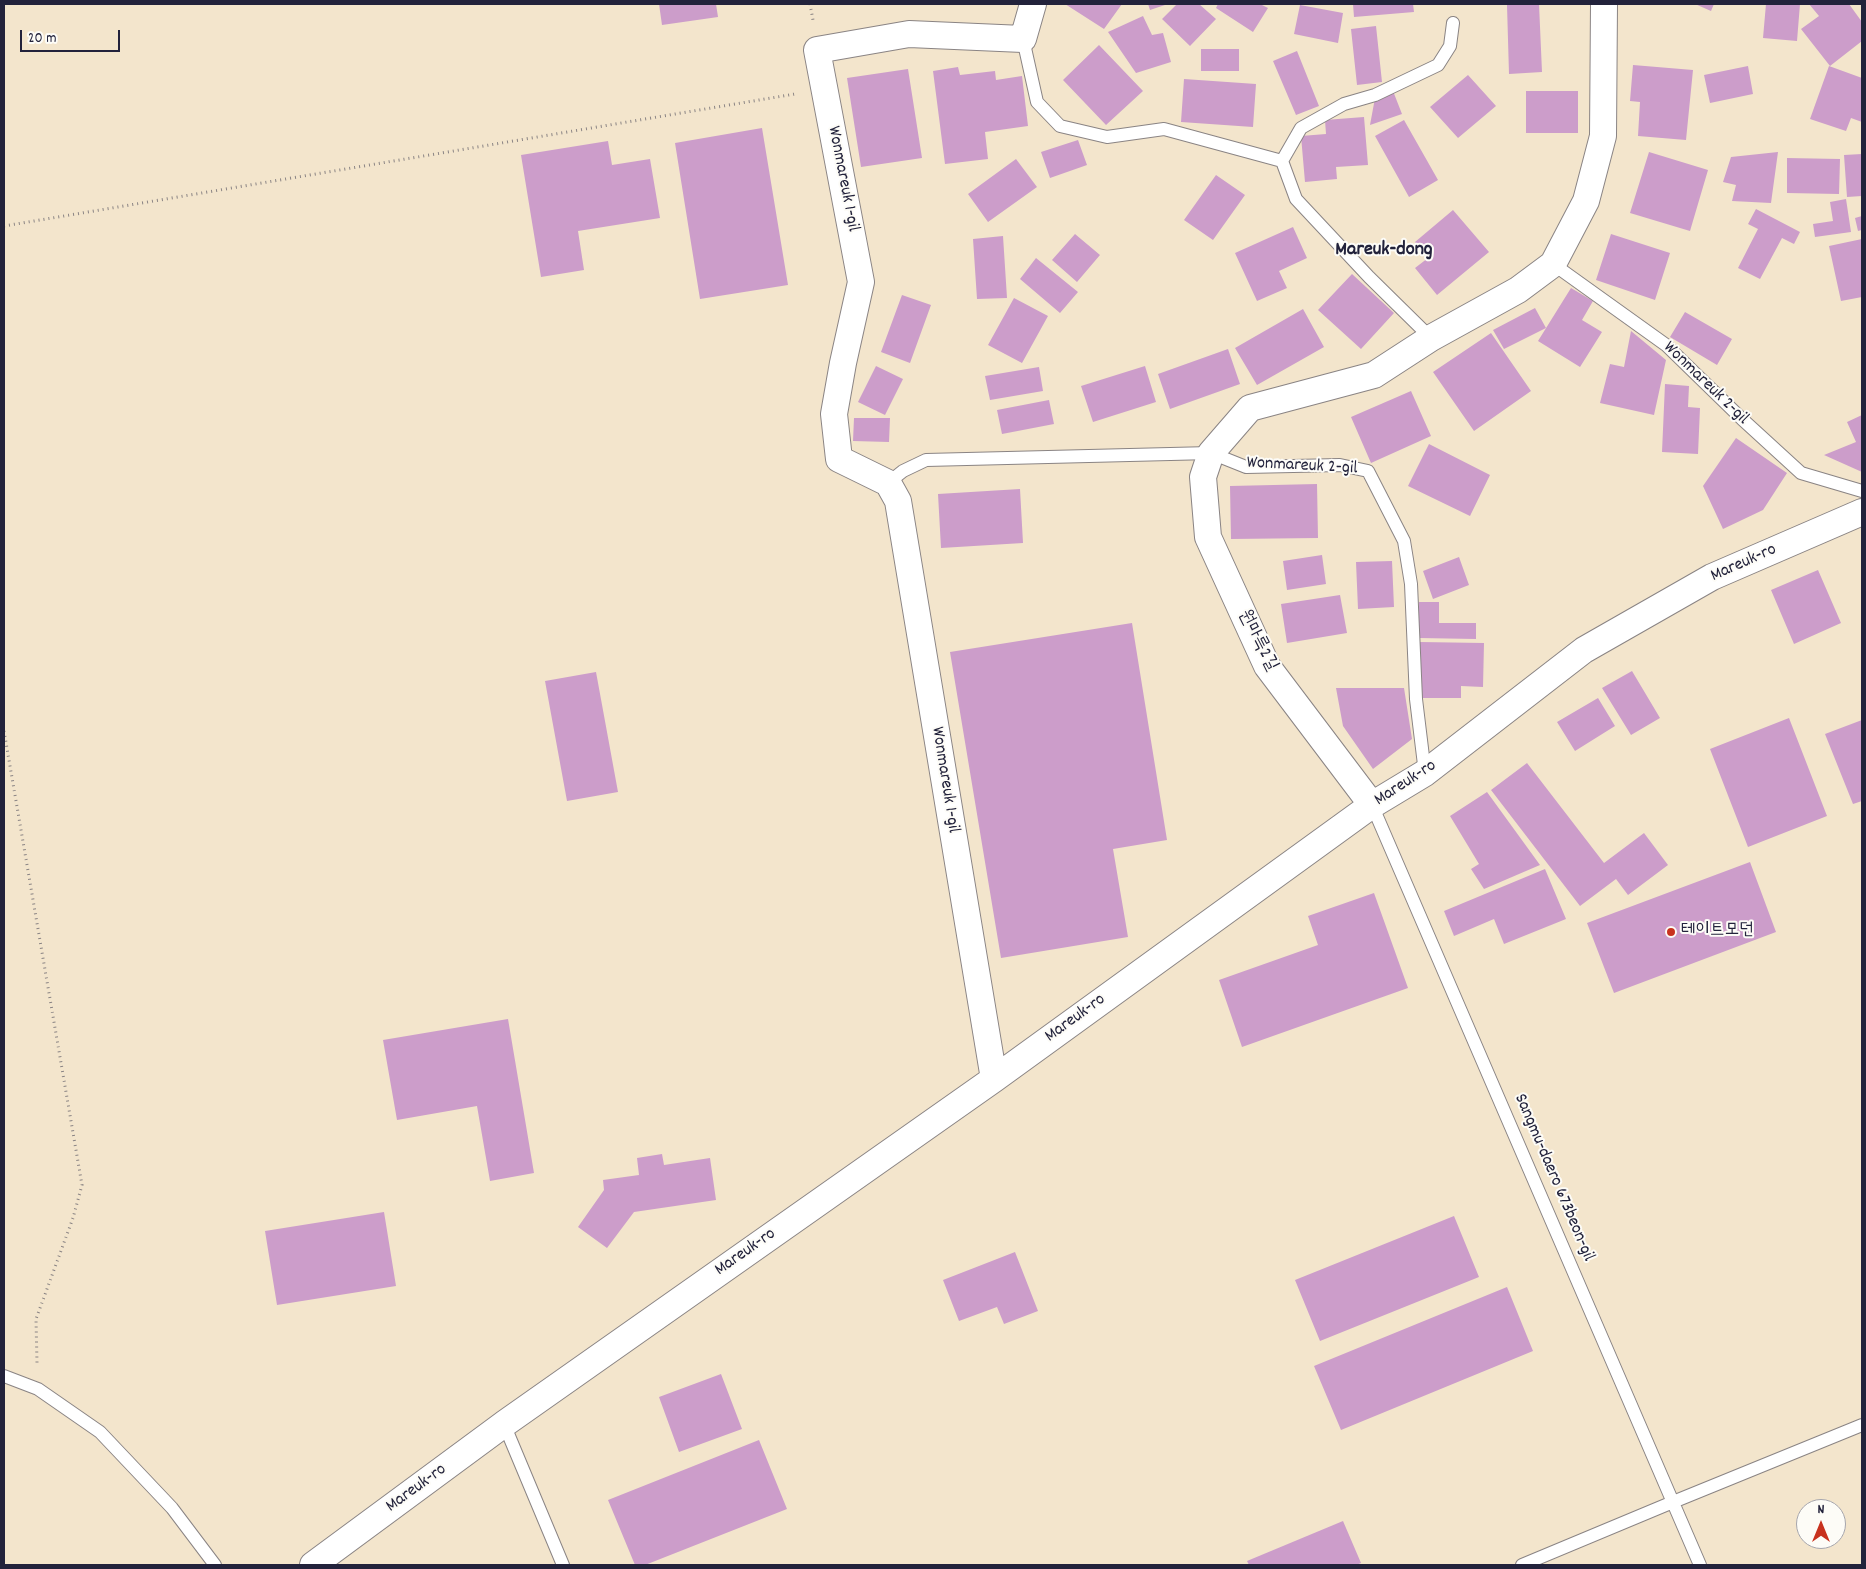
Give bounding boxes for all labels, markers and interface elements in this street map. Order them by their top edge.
scale bar [22,20,122,52]
text: 20 m [28,28,56,50]
street label: Wonmareuk 1-gil [821,124,863,234]
district label: Mareuk-dong [1335,239,1433,263]
street label: Wonmareuk 2-gil [1658,338,1752,430]
street label: Wonmareuk 2-gil [1246,453,1358,481]
street label: Mareuk-ro [1708,540,1780,588]
street label: 원마륵2길 [1232,607,1282,675]
street label: Wonmareuk 1-gil [925,726,963,834]
street label: Mareuk-ro [1371,756,1441,812]
place label: 테이트모던 [1681,921,1753,943]
marker: 테이트모던 [1665,926,1677,938]
street label: Mareuk-ro [1042,990,1110,1048]
street label: Sangmu-daero 673beon-gil [1508,1091,1598,1265]
street label: Mareuk-ro [711,1224,781,1282]
street label: Mareuk-ro [383,1460,451,1518]
north arrow [1796,1499,1846,1549]
text: N [1818,1500,1824,1520]

